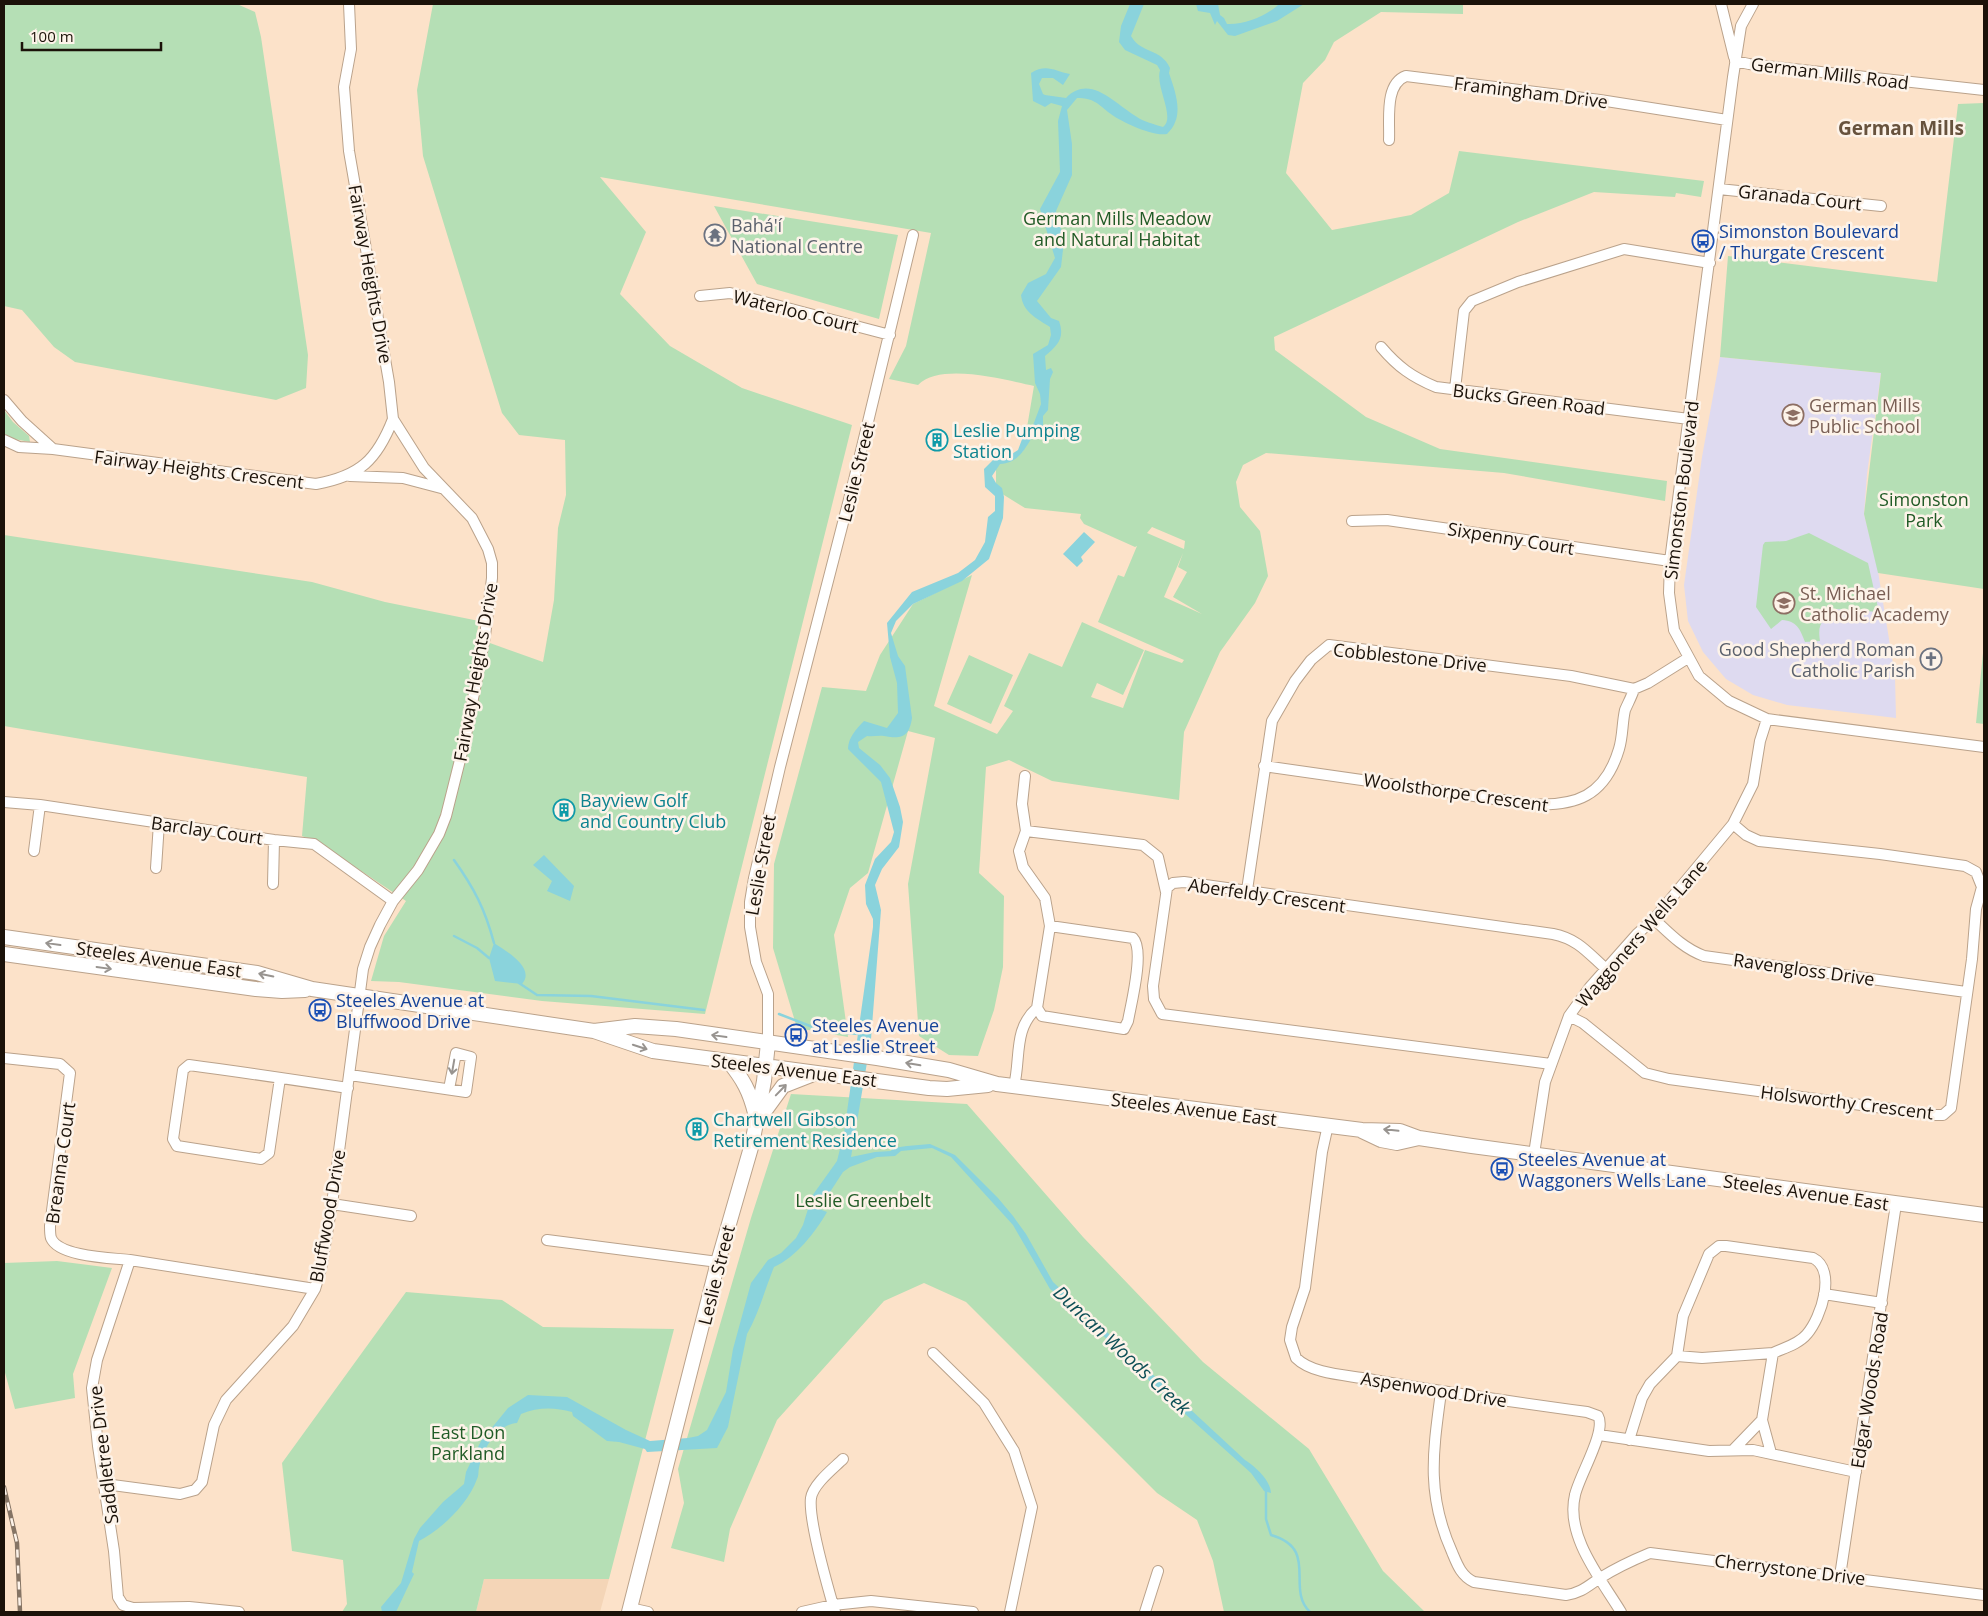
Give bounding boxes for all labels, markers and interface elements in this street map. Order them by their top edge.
scale bar [22,20,161,52]
text: 100 m [30,26,74,46]
street label: German Mills Road [1750,51,1910,95]
street label: Framingham Drive [1453,71,1609,113]
district label: German Mills [1838,115,1964,141]
street label: Granada Court [1737,179,1863,215]
street label: Fairway Heights Drive [343,183,399,365]
park label: German Mills Meadow and Natural Habitat [1023,206,1211,251]
place label: Bahá'í National Centre [731,213,863,258]
place label: Simonston Boulevard / Thurgate Crescent [1719,219,1899,264]
temple icon: Bahá'í National Centre [703,223,727,247]
bus stop icon: Simonston Boulevard / Thurgate Crescent [1691,229,1715,253]
street label: Waterloo Court [731,284,861,338]
street label: Bucks Green Road [1451,378,1607,420]
place label: German Mills Public School [1809,393,1920,438]
street label: Simonston Boulevard [1658,399,1704,581]
school or university icon: German Mills Public School [1781,403,1805,427]
place label: Leslie Pumping Station [953,418,1080,463]
street label: Leslie Street [832,419,880,525]
building icon: Leslie Pumping Station [925,428,949,452]
street label: Fairway Heights Crescent [93,444,305,494]
park label: Simonston Park [1879,487,1969,532]
street label: Sixpenny Court [1446,516,1576,560]
street label: Fairway Heights Drive [447,581,503,763]
place label: St. Michael Catholic Academy [1800,581,1950,626]
school or university icon: St. Michael Catholic Academy [1772,591,1796,615]
street label: Cobblestone Drive [1332,637,1488,677]
place label: Good Shepherd Roman Catholic Parish [1719,637,1915,682]
church icon: Good Shepherd Roman Catholic Parish [1919,647,1943,671]
street label: Woolsthorpe Crescent [1362,767,1550,817]
place label: Bayview Golf and Country Club [580,788,726,833]
building icon: Bayview Golf and Country Club [552,798,576,822]
street label: Barclay Court [149,810,265,850]
street label: Leslie Street [739,813,781,917]
street label: Waggoners Wells Lane [1570,854,1712,1012]
street label: Aberfeldy Crescent [1187,872,1347,918]
street label: Steeles Avenue East [75,936,243,982]
one-way arrow [45,939,61,949]
street label: Ravengloss Drive [1732,947,1876,991]
one-way arrow [96,963,112,973]
one-way arrow [258,970,274,979]
place label: Steeles Avenue at Bluffwood Drive [336,988,484,1033]
bus stop icon: Steeles Avenue at Bluffwood Drive [308,998,332,1022]
place label: Steeles Avenue at Leslie Street [812,1013,939,1058]
bus stop icon: Steeles Avenue at Leslie Street [784,1023,808,1047]
one-way arrow [712,1030,728,1040]
one-way arrow [632,1043,647,1052]
street label: Steeles Avenue East [710,1048,878,1092]
one-way arrow [447,1059,457,1075]
one-way arrow [905,1059,921,1069]
street label: Holsworthy Crescent [1759,1079,1935,1125]
one-way arrow [775,1084,787,1096]
street label: Steeles Avenue East [1110,1087,1278,1131]
street label: Breanna Court [40,1101,80,1225]
place label: Chartwell Gibson Retirement Residence [713,1107,897,1152]
building icon: Chartwell Gibson Retirement Residence [685,1117,709,1141]
one-way arrow [1383,1125,1399,1135]
place label: Steeles Avenue at Waggoners Wells Lane [1518,1147,1706,1192]
street label: Bluffwood Drive [303,1148,351,1284]
bus stop icon: Steeles Avenue at Waggoners Wells Lane [1490,1157,1514,1181]
street label: Steeles Avenue East [1722,1169,1890,1215]
park label: Leslie Greenbelt [795,1188,931,1212]
street label: Leslie Street [692,1222,740,1328]
water label: Duncan Woods Creek [1048,1280,1197,1421]
street label: Edgar Woods Road [1845,1310,1893,1470]
street label: Aspenwood Drive [1359,1366,1509,1412]
street label: Saddletree Drive [83,1384,123,1526]
park label: East Don Parkland [431,1420,505,1465]
street label: Cherrystone Drive [1713,1548,1867,1590]

